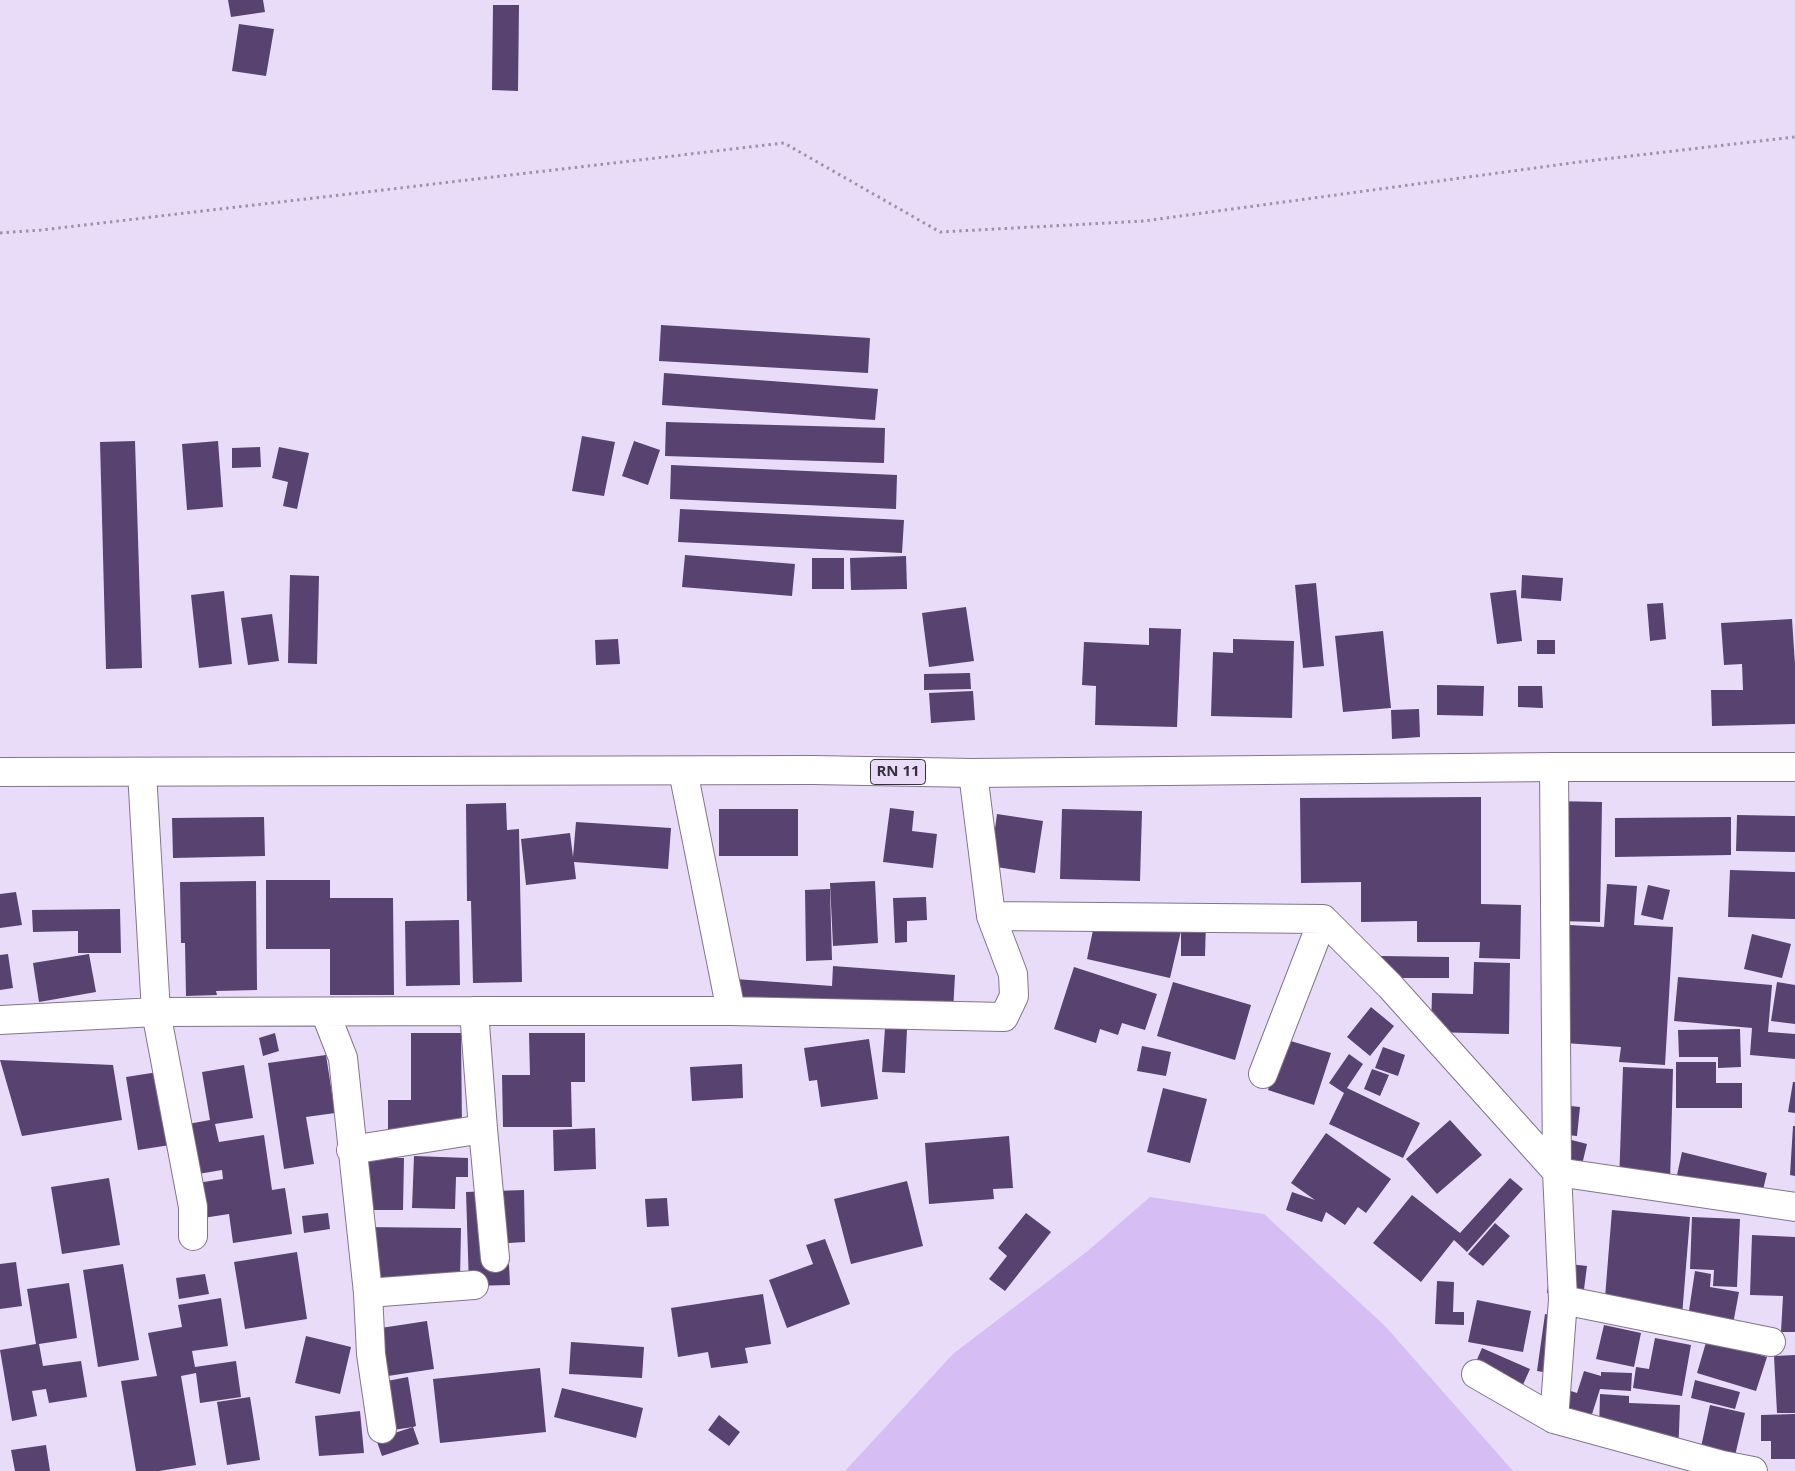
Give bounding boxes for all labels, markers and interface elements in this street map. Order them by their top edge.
road number: RN 11 [870,760,926,784]

